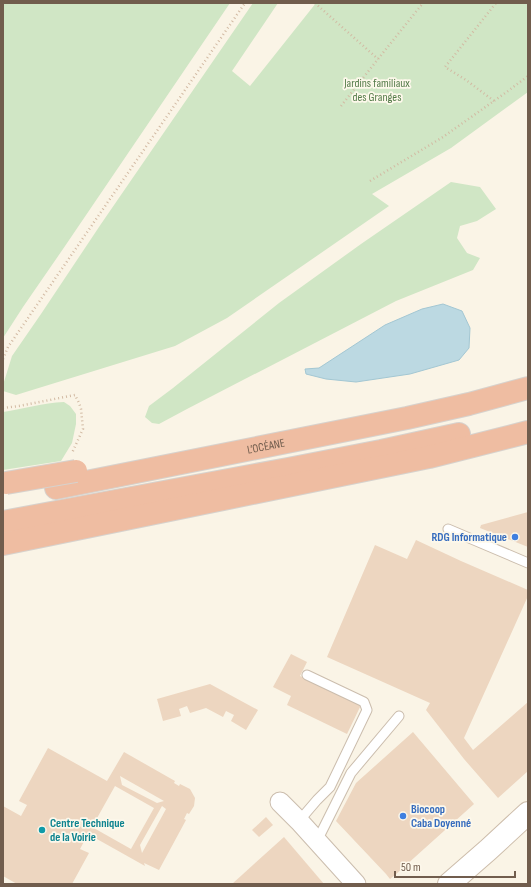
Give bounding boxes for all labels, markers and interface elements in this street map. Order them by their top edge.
park label: Jardins familiaux des Granges [343,76,410,105]
street label: L’OCÉANE [246,436,286,458]
place label: RDG Informatique [431,530,507,545]
marker: RDG Informatique [510,532,520,542]
place label: Biocoop Caba Doyenné [411,802,471,831]
marker: Biocoop Caba Doyenné [398,811,408,821]
place label: Centre Technique de la Voirie [50,816,125,845]
marker: Centre Technique de la Voirie [37,825,47,835]
scale bar [395,853,515,879]
text: 50 m [401,860,421,875]

